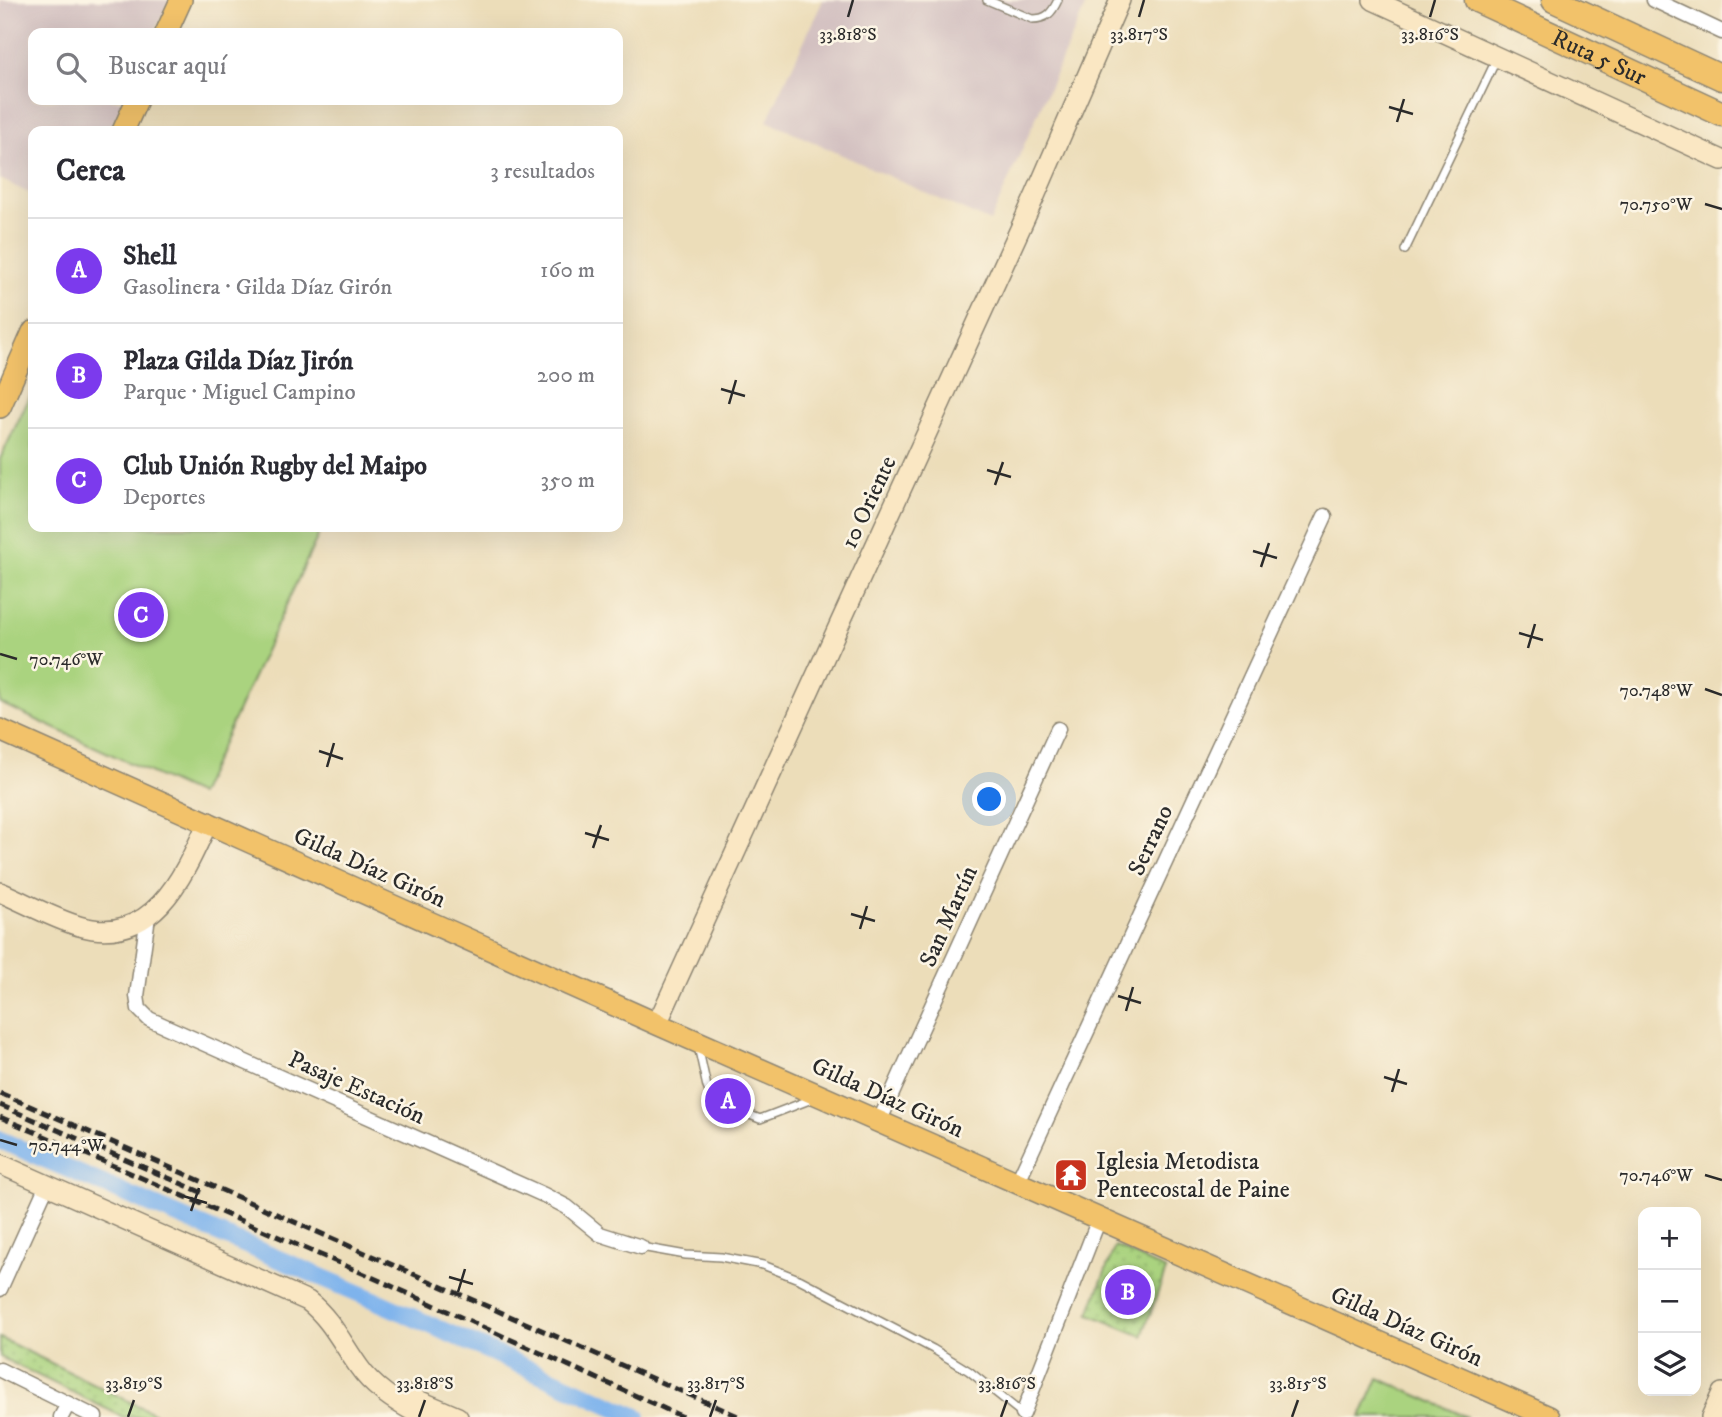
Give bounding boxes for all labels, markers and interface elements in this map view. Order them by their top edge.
street label: Ruta 5 Sur [1547,23,1651,93]
text: 33.818°S [819,24,877,46]
text: 33.817°S [1110,24,1168,46]
text: 33.816°S [1401,24,1459,46]
search box [28,28,623,105]
icon: search [52,48,90,86]
text: Buscar aquí [108,50,226,83]
text: Cerca [56,153,125,190]
text: 3 resultados [490,157,595,186]
text: 70.750°W [1620,194,1693,216]
text: Shell [123,240,177,273]
text: A [72,256,86,285]
text: 160 m [540,256,595,285]
text: Gasolinera · Gilda Díaz Girón [123,273,392,302]
text: Plaza Gilda Díaz Jirón [123,345,353,378]
text: B [72,361,86,390]
text: 200 m [537,361,595,390]
text: Parque · Miguel Campino [123,378,356,407]
text: Club Unión Rugby del Maipo [123,450,427,483]
street label: 10 Oriente [834,451,903,554]
text: C [71,466,87,495]
text: 350 m [540,466,595,495]
text: Deportes [123,483,205,512]
pin: C [118,589,164,641]
text: 70.746°W [29,649,103,671]
text: 70.748°W [1619,680,1693,702]
your location [972,782,1006,816]
street label: Serrano [1122,800,1180,881]
street label: Gilda Díaz Girón [289,821,451,915]
street label: San Martín [913,861,985,972]
street label: Pasaje Estación [283,1044,430,1132]
street label: Gilda Díaz Girón [807,1051,969,1145]
pin: A [705,1075,751,1127]
text: 70.744°W [29,1135,104,1157]
place label: Iglesia Metodista Pentecostal de Paine [1096,1147,1290,1205]
temple icon: Iglesia Metodista Pentecostal de Paine [1052,1156,1090,1194]
text: 70.746°W [1619,1165,1693,1187]
map controls [1638,1207,1701,1396]
button: + [1638,1207,1701,1270]
pin: B [1105,1266,1151,1318]
button: − [1638,1270,1701,1333]
street label: Gilda Díaz Girón [1326,1280,1488,1374]
button: layers [1638,1333,1701,1396]
text: 33.819°S [105,1373,163,1395]
text: 33.818°S [396,1373,454,1395]
text: 33.817°S [687,1373,745,1395]
text: 33.816°S [978,1373,1036,1395]
text: 33.815°S [1269,1373,1327,1395]

